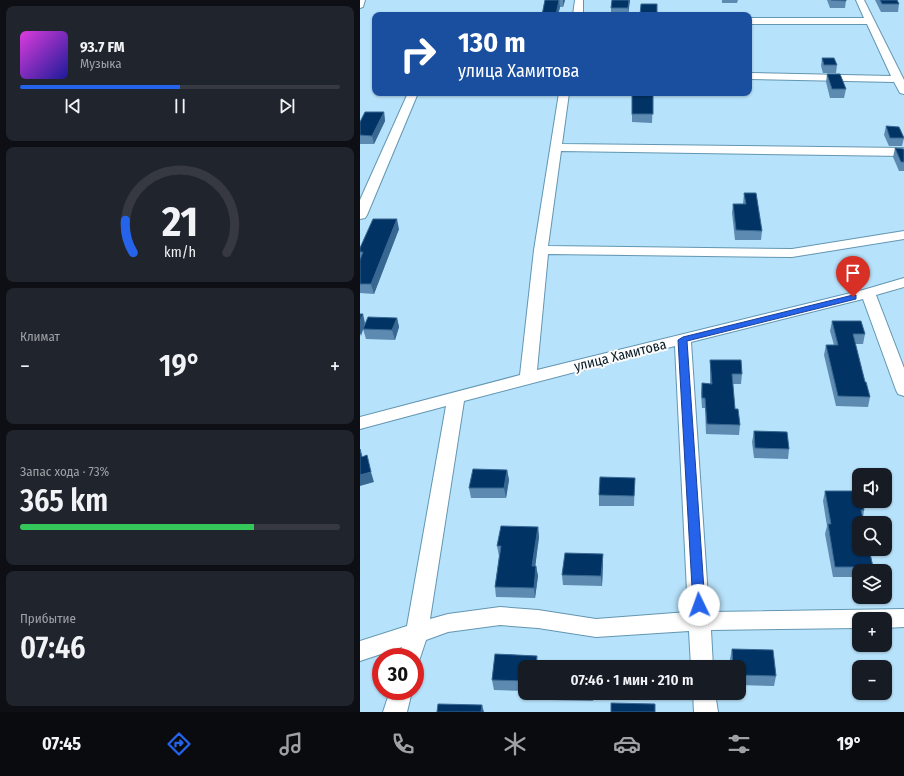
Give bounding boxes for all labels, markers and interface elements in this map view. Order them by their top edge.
text: 130 m [458,26,526,59]
icon: right [392,28,444,80]
text: 93.7 FM [80,38,125,56]
text: Музыка [80,56,122,71]
text: улица Хамитова [458,60,579,82]
icon: previous [62,95,84,117]
icon: pause [169,95,191,117]
icon: next [276,95,298,117]
text: 21 [161,197,198,247]
text: km/h [164,243,196,260]
pin [836,256,870,297]
icon: arrive [842,262,864,284]
text: Климат [20,329,60,344]
street label: улица Хамитова [572,336,668,375]
text: 19° [159,348,201,384]
text: − [20,353,30,380]
text: + [330,353,340,380]
text: Запас хода · 73% [20,464,109,479]
map controls [852,468,892,700]
button: sound [852,468,892,508]
text: 365 km [20,483,108,519]
button: search [852,516,892,556]
button: layers [852,564,892,604]
position arrow [678,584,720,626]
text: Прибытие [20,611,76,626]
button: + [852,612,892,652]
text: 07:46 [20,630,86,666]
speed limit sign: 30 [372,648,424,700]
button: − [852,660,892,700]
text: 07:46 · 1 мин · 210 m [571,671,693,689]
icon: directions [165,730,193,758]
icon: music [277,730,305,758]
icon: phone [389,730,417,758]
icon: climate [501,730,529,758]
icon: car [613,730,641,758]
icon: filters [725,730,753,758]
text: 07:45 [42,733,81,755]
text: 19° [837,733,862,755]

